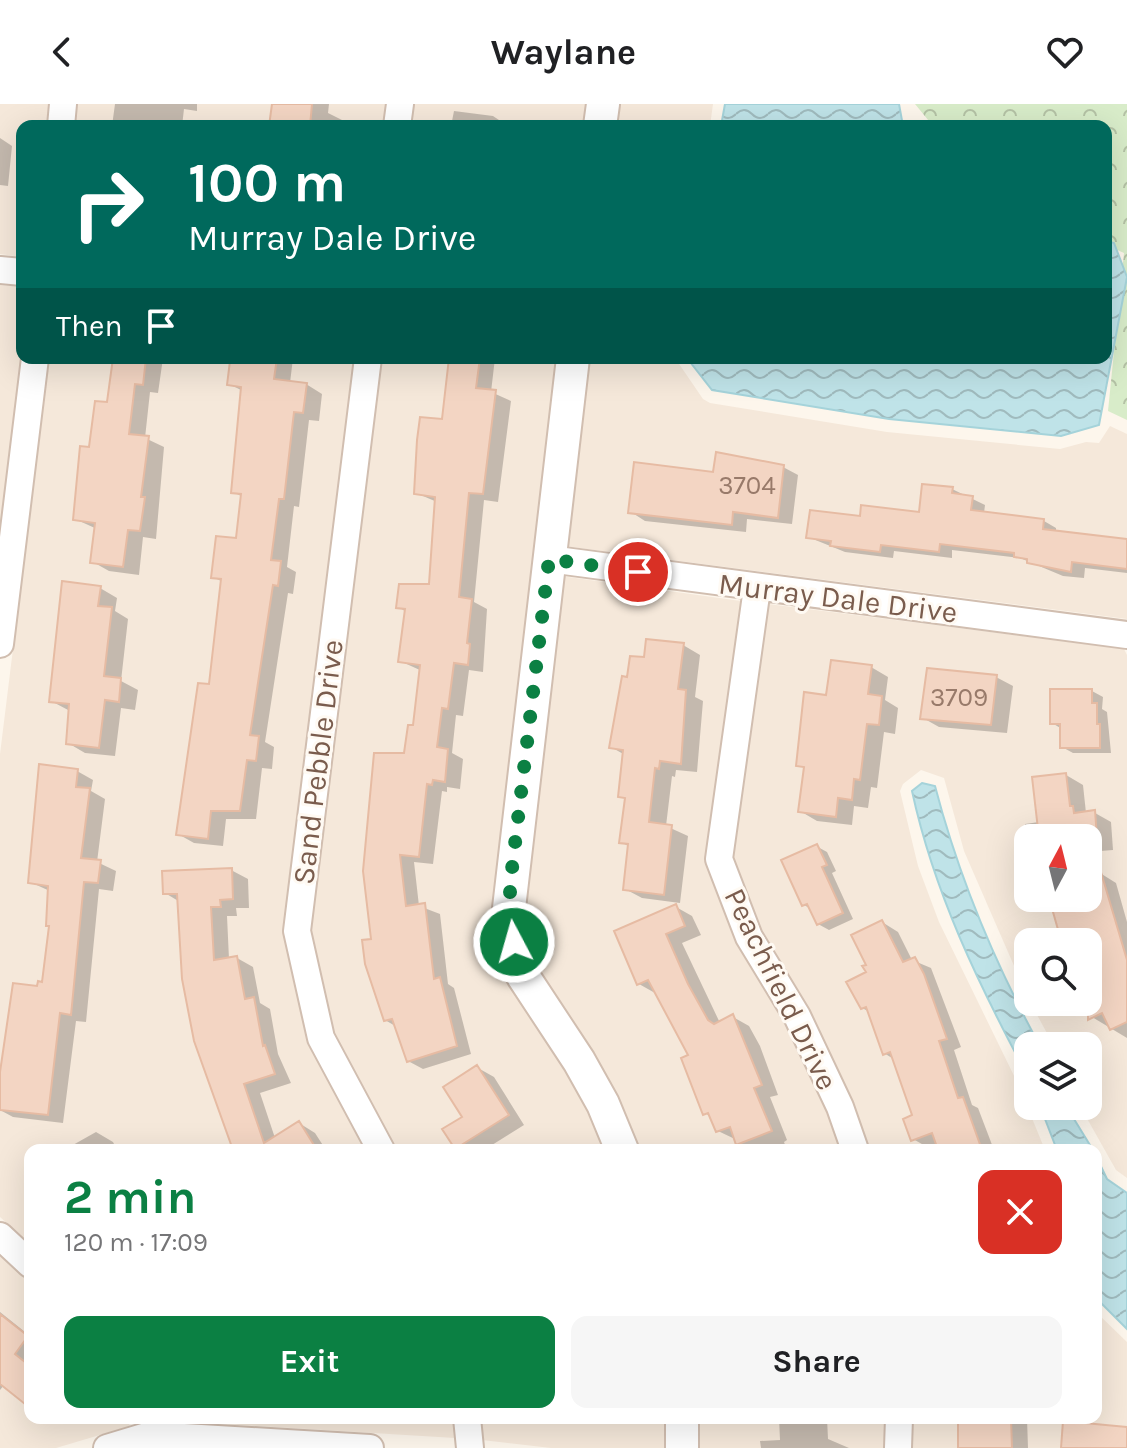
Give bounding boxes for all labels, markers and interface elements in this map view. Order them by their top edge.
icon: back [40,30,84,74]
icon: heart [1043,30,1087,74]
text: Waylane [491,31,636,73]
text: 100 m [188,150,346,215]
icon: right [56,152,160,256]
text: Murray Dale Drive [188,217,476,259]
icon: arrive [139,304,183,348]
text: Then [56,308,123,344]
house number: 3704 [718,470,776,501]
pin [604,538,672,606]
icon: arrive [616,550,660,594]
street label: Murray Dale Drive [717,565,959,631]
street label: Sand Pebble Drive [285,638,351,886]
house number: 3709 [930,682,988,713]
north arrow [1014,824,1102,912]
map controls [1014,824,1102,1120]
street label: Peachfield Drive [717,882,845,1096]
position arrow [472,900,556,984]
button: search [1014,928,1102,1016]
button: layers [1014,1032,1102,1120]
text: 2 min [64,1169,196,1225]
button: close [978,1170,1062,1254]
text: 120 m · 17:09 [64,1227,208,1258]
button: Exit [64,1316,555,1408]
button: Share [571,1316,1062,1408]

